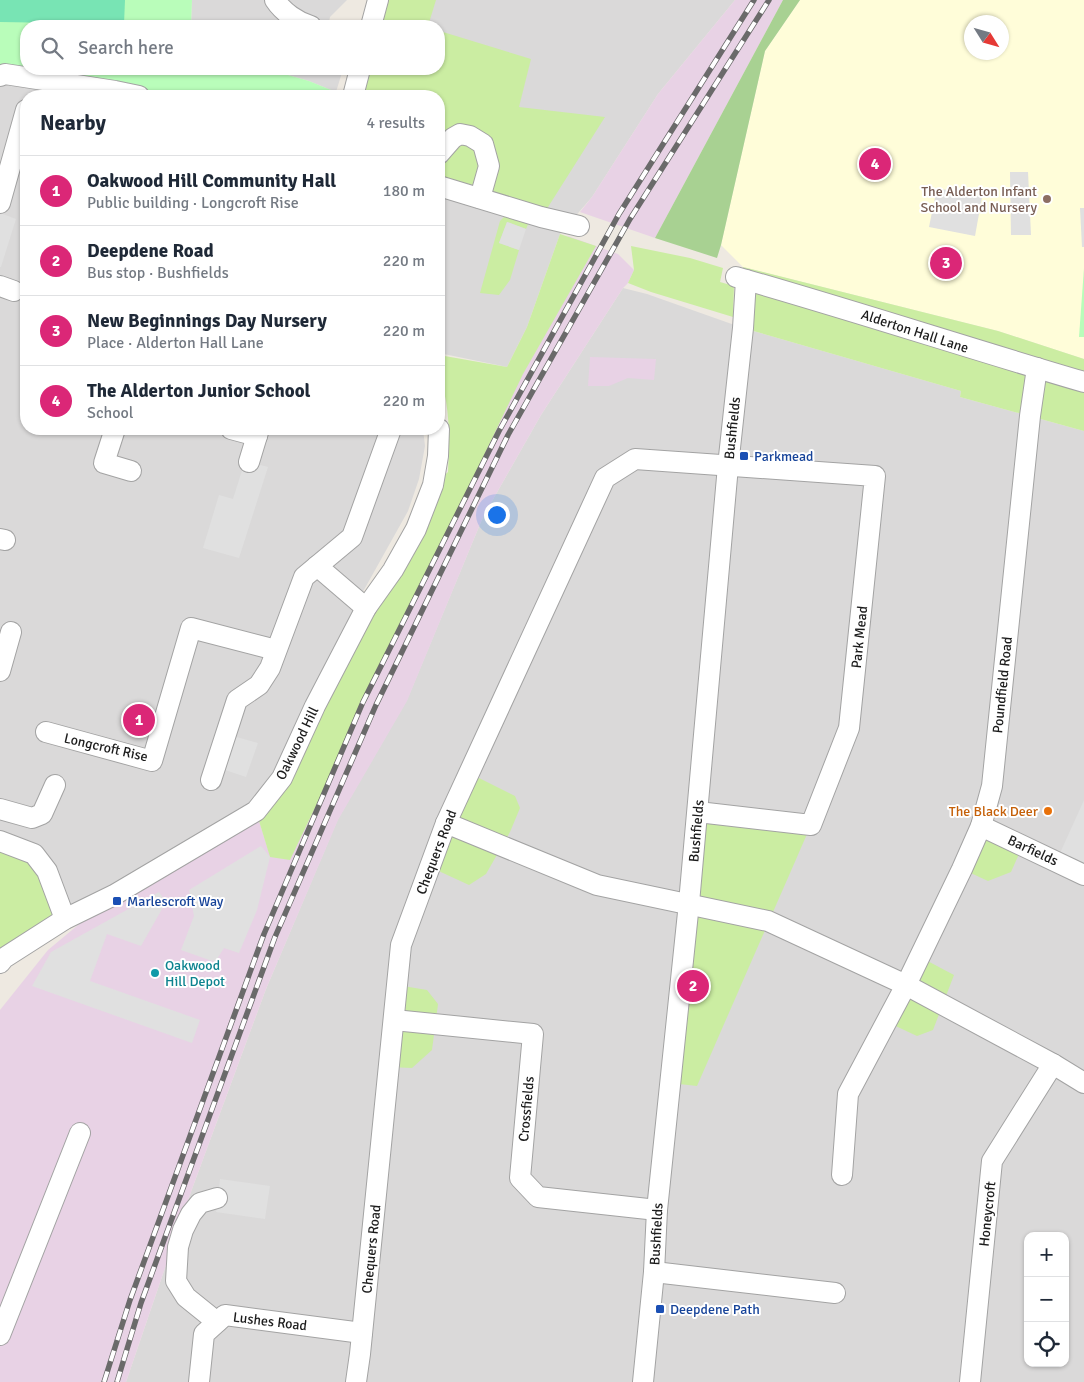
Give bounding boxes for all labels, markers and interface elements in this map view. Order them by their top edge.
north arrow [964,15,1009,60]
search box [20,20,445,75]
icon: search [38,34,66,62]
text: Search here [78,36,174,60]
text: Nearby [40,110,106,136]
text: 4 results [366,113,425,133]
pin: 4 [859,145,891,183]
text: Oakwood Hill Community Hall [87,169,336,193]
text: 1 [52,181,60,201]
text: 180 m [383,181,425,201]
place label: The Alderton Infant School and Nursery [921,183,1037,216]
text: Public building · Longcroft Rise [87,193,299,213]
marker: The Alderton Infant School and Nursery [1041,193,1053,205]
text: Deepdene Road [87,239,214,263]
pin: 3 [930,244,962,282]
text: 2 [52,251,60,271]
text: 220 m [383,251,425,271]
text: Bus stop · Bushfields [87,263,229,283]
street label: Alderton Hall Lane [859,306,971,357]
text: New Beginnings Day Nursery [87,309,327,333]
text: 3 [52,321,60,341]
text: 220 m [383,321,425,341]
text: Place · Alderton Hall Lane [87,333,264,353]
text: The Alderton Junior School [87,379,311,403]
text: 4 [52,391,60,411]
text: 220 m [383,391,425,411]
street label: Bushfields [721,396,744,460]
text: School [87,403,133,423]
place label: Parkmead [754,448,814,465]
marker: Parkmead [738,450,750,462]
your location [484,502,510,528]
street label: Park Mead [848,605,871,669]
street label: Poundfield Road [989,636,1016,734]
pin: 1 [123,701,155,739]
street label: Oakwood Hill [272,704,323,783]
street label: Longcroft Rise [62,730,149,765]
street label: Bushfields [685,799,708,863]
place label: The Black Deer [949,803,1039,820]
marker: The Black Deer [1042,805,1054,817]
street label: Chequers Road [413,807,460,897]
street label: Barfields [1005,831,1061,870]
place label: Marlescroft Way [127,893,224,910]
marker: Marlescroft Way [111,895,123,907]
place label: Oakwood Hill Depot [165,957,225,990]
marker: Oakwood Hill Depot [149,967,161,979]
pin: 2 [677,967,709,1005]
street label: Crossfields [515,1076,538,1142]
street label: Honeycroft [976,1181,999,1247]
street label: Bushfields [646,1202,667,1266]
street label: Chequers Road [358,1204,385,1294]
map controls [1024,1232,1069,1367]
button: + [1024,1232,1069,1277]
button: − [1024,1277,1069,1322]
place label: Deepdene Path [670,1301,760,1318]
marker: Deepdene Path [654,1303,666,1315]
street label: Lushes Road [232,1309,308,1334]
button: locate [1024,1322,1069,1367]

